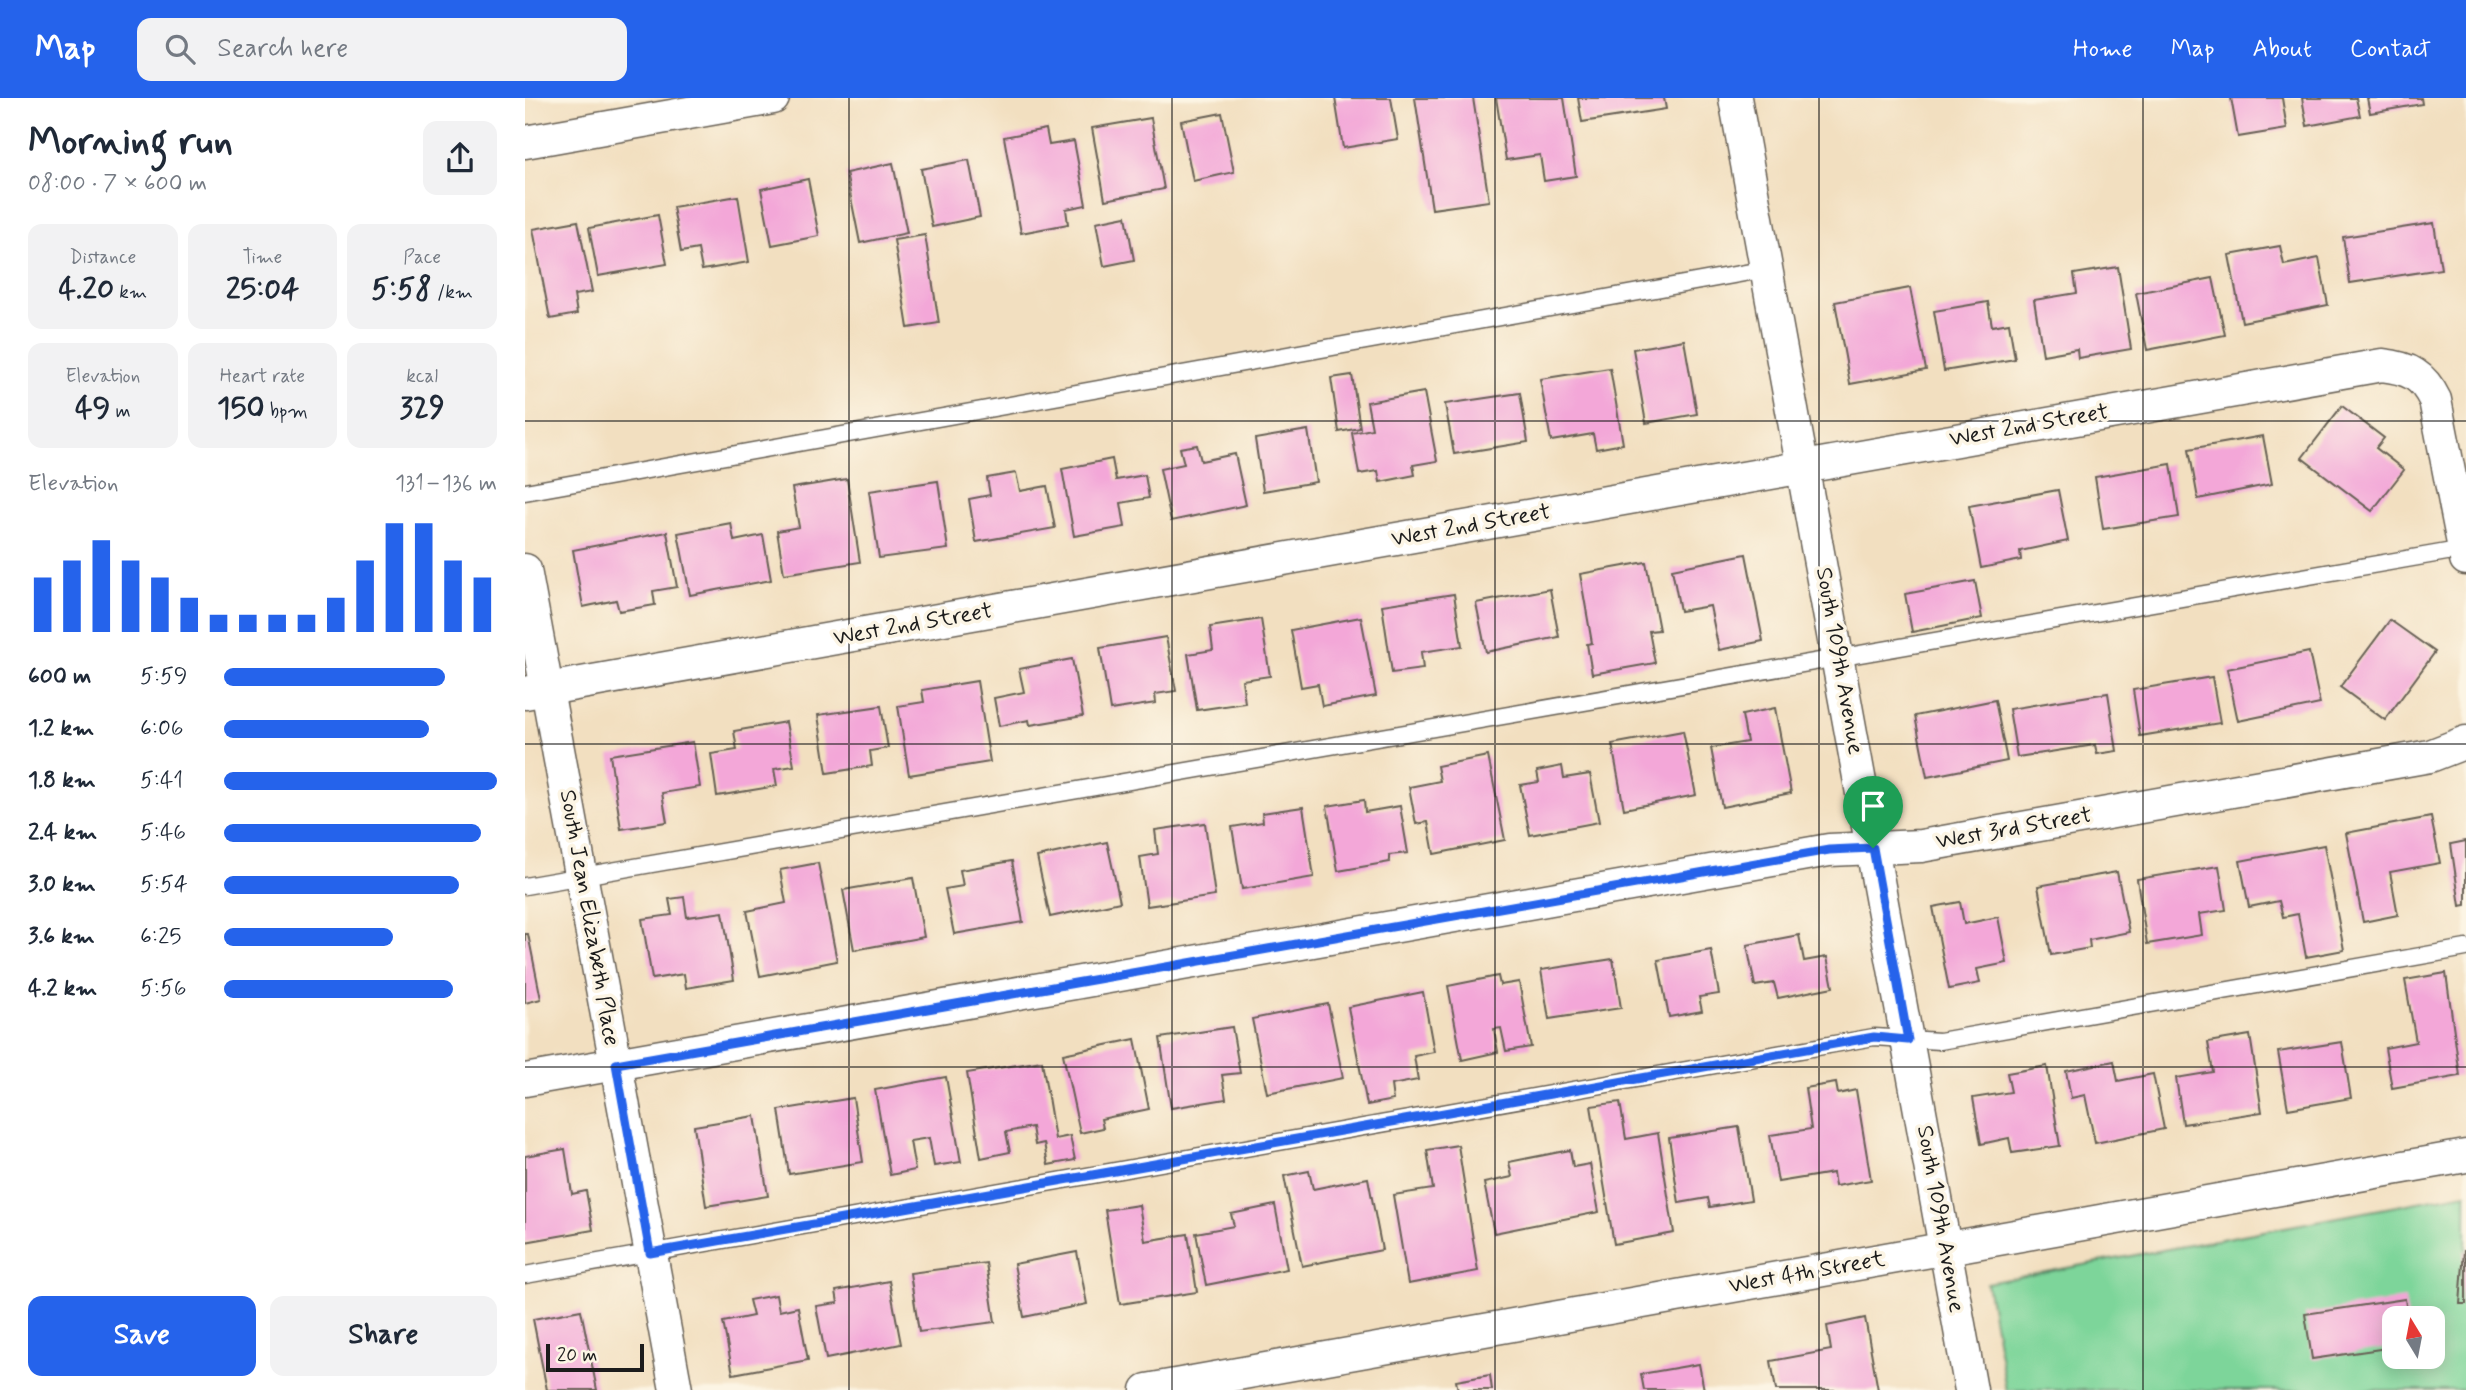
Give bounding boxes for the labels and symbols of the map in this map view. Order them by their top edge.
street label: West 2nd Street [1947,397,2111,455]
street label: West 2nd Street [1389,497,1553,555]
street label: South 109th Avenue [1808,565,1870,757]
street label: West 2nd Street [831,596,995,654]
pin [1843,776,1903,848]
street label: South Jean Elizabeth Place [552,788,626,1048]
street label: West 3rd Street [1934,801,2094,857]
street label: South 109th Avenue [1909,1123,1971,1315]
street label: West 4th Street [1726,1244,1888,1302]
north arrow [2382,1306,2445,1368]
scale bar [546,1341,644,1373]

